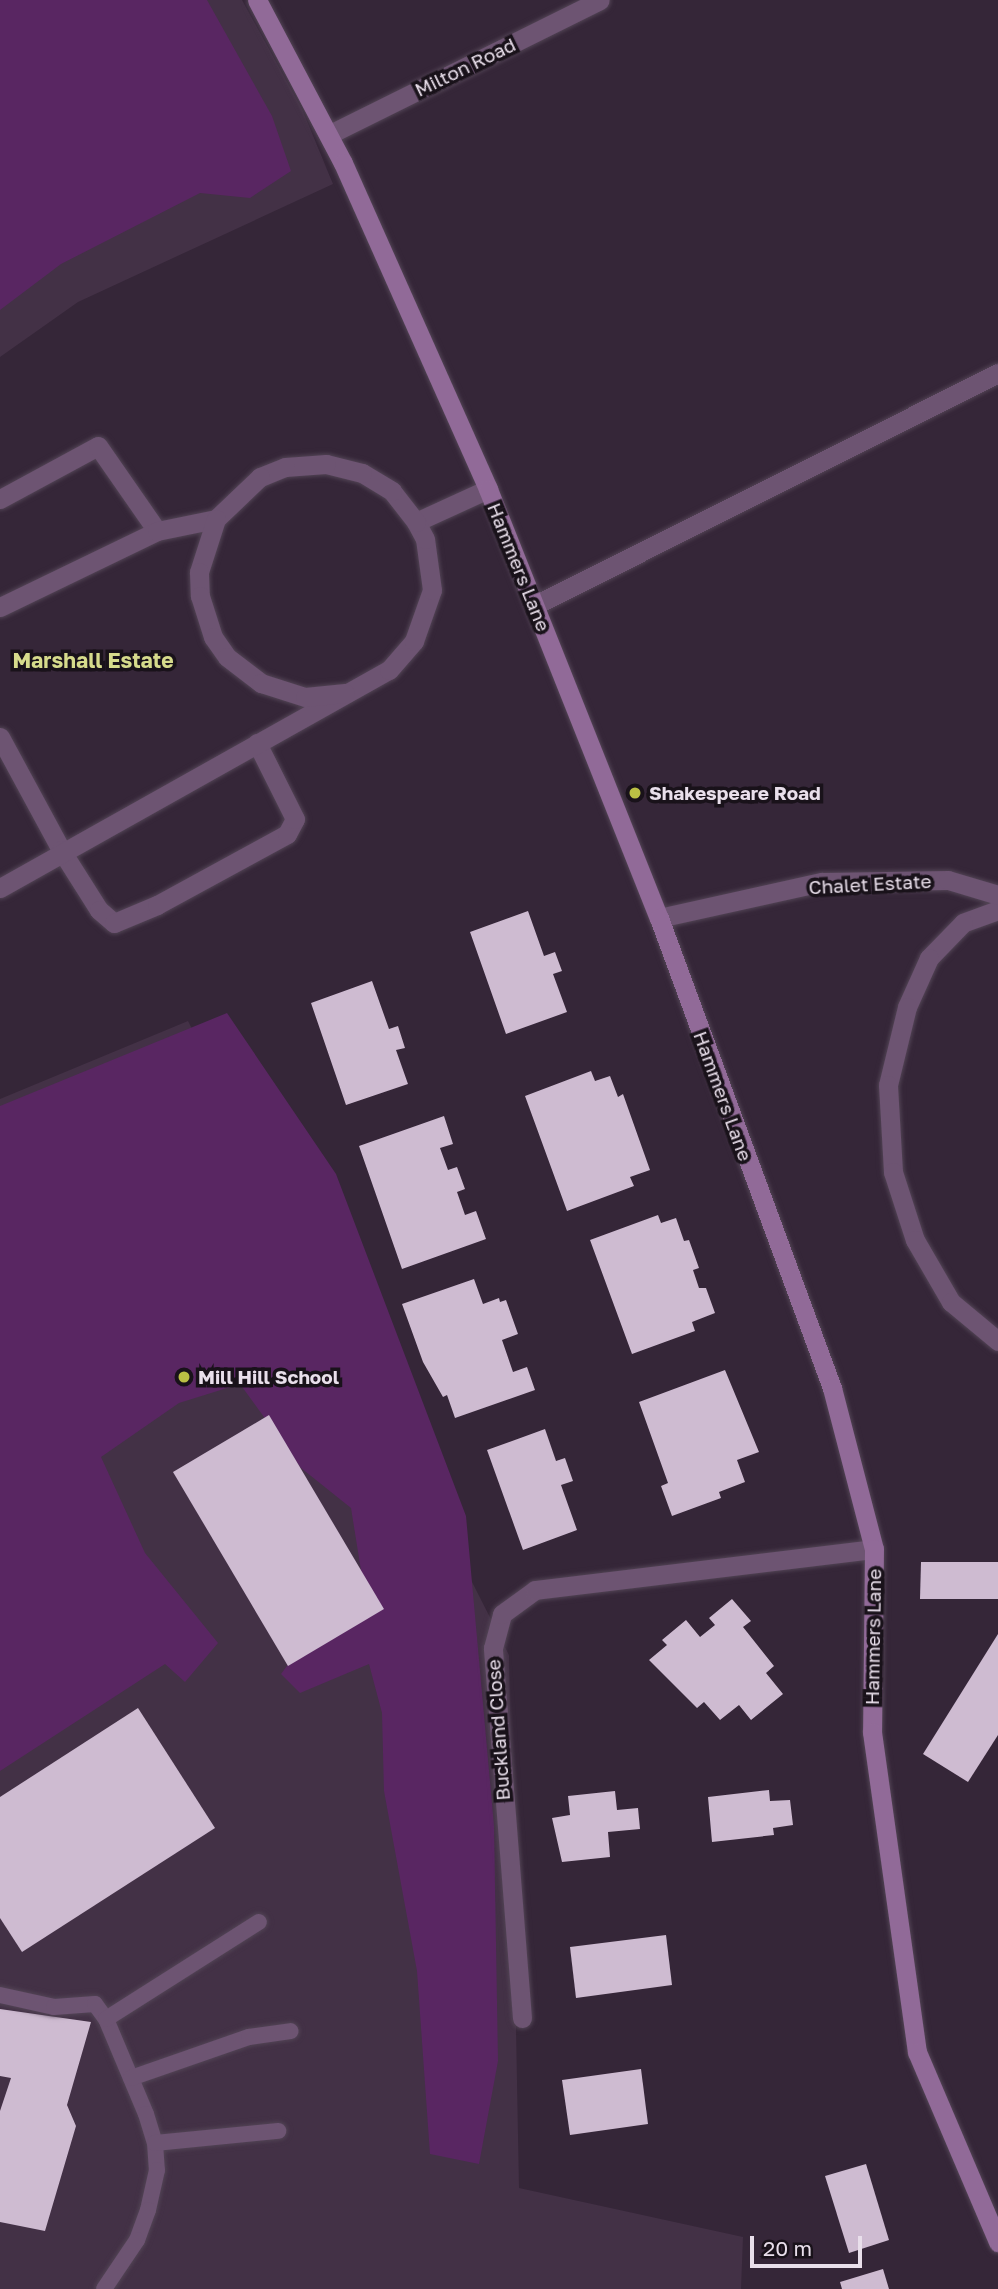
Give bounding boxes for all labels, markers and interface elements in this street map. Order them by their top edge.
street label: Milton Road [411,33,519,101]
street label: Hammers Lane [483,499,555,635]
district label: Marshall Estate [12,647,174,673]
place label: Shakespeare Road [649,782,821,804]
marker: Shakespeare Road [627,785,643,801]
street label: Chalet Estate [808,869,932,899]
street label: Hammers Lane [689,1028,757,1164]
place label: Mill Hill School [198,1366,339,1388]
marker: Mill Hill School [176,1369,192,1385]
street label: Hammers Lane [860,1569,886,1705]
street label: Buckland Close [482,1659,514,1801]
scale bar [753,2222,865,2266]
text: 20 m [763,2235,812,2261]

